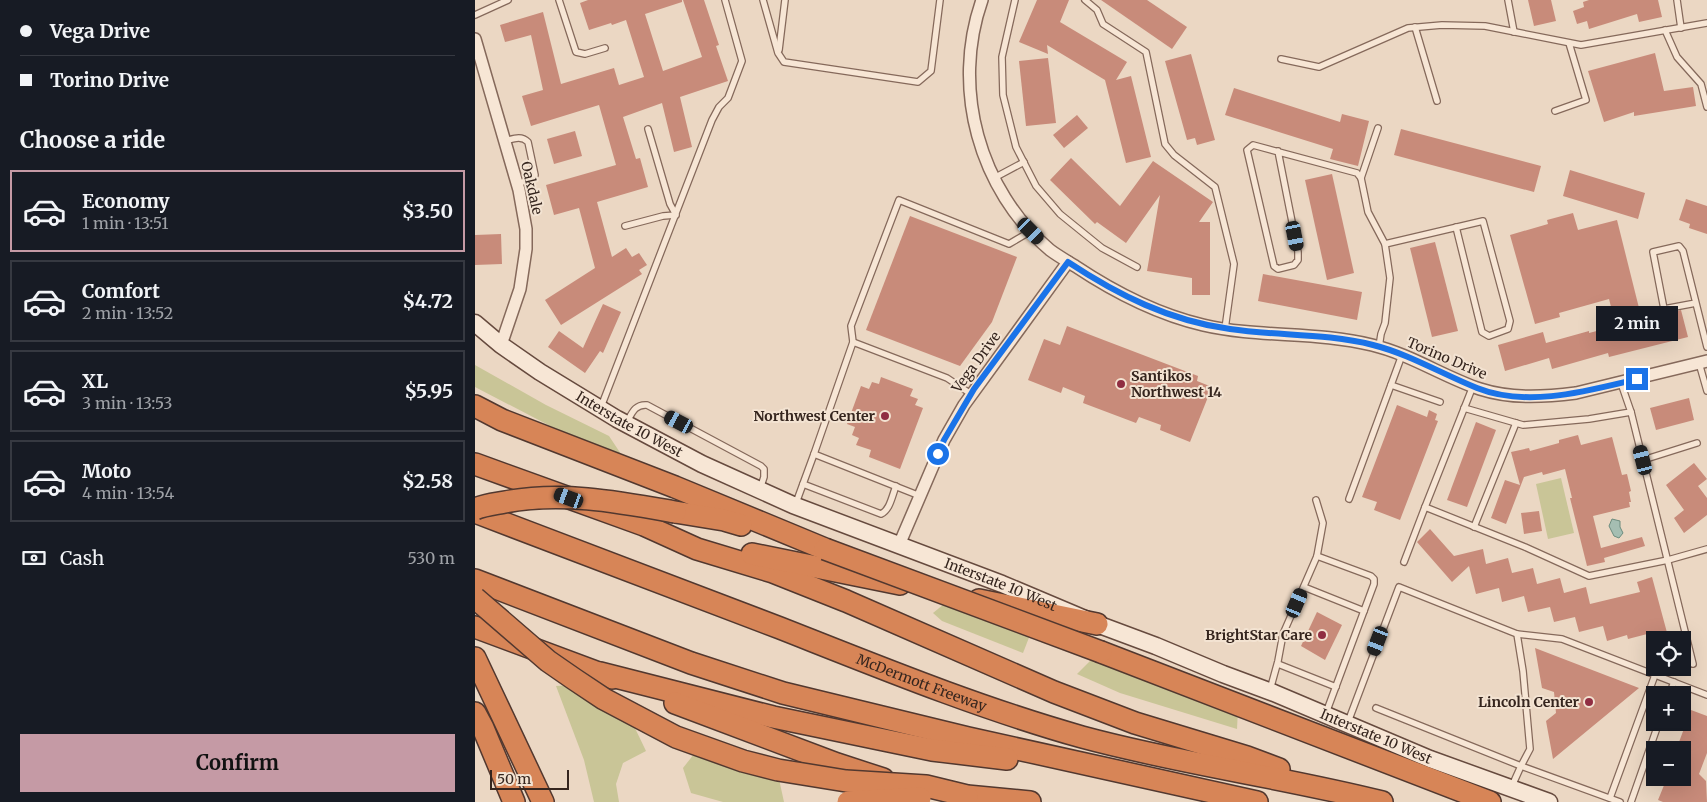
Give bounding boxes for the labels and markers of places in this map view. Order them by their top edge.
place label: Santikos Northwest 14 [1131,367,1222,401]
marker: Santikos Northwest 14 [1115,378,1127,390]
place label: Northwest Center [753,407,875,425]
marker: Northwest Center [879,410,891,422]
place label: BrightStar Care [1205,626,1312,644]
marker: BrightStar Care [1316,629,1328,641]
place label: Lincoln Center [1478,693,1579,711]
marker: Lincoln Center [1583,696,1595,708]

